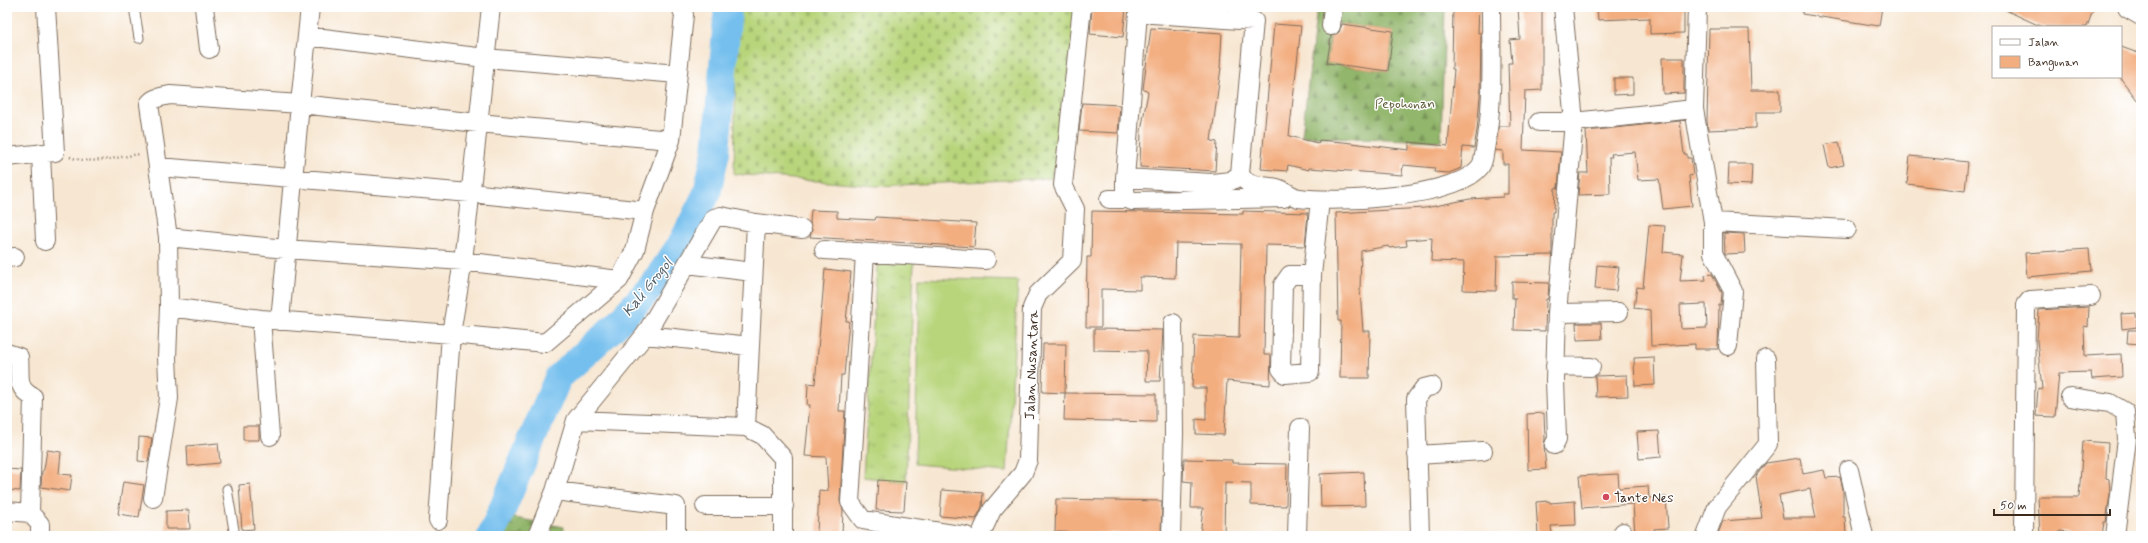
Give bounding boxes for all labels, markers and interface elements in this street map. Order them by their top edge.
legend [1992,26,2122,78]
text: Jalan [2028,35,2060,51]
text: Bangunan [2028,55,2079,71]
park label: Pepohonan [1375,95,1435,113]
water label: Kali Grogol [618,253,678,321]
street label: Jalan Nusantara [1021,309,1043,420]
place label: Tante Nes [1614,489,1674,507]
scale bar [1994,491,2110,517]
marker: Tante Nes [1601,492,1611,502]
text: 50 m [2000,498,2027,514]

